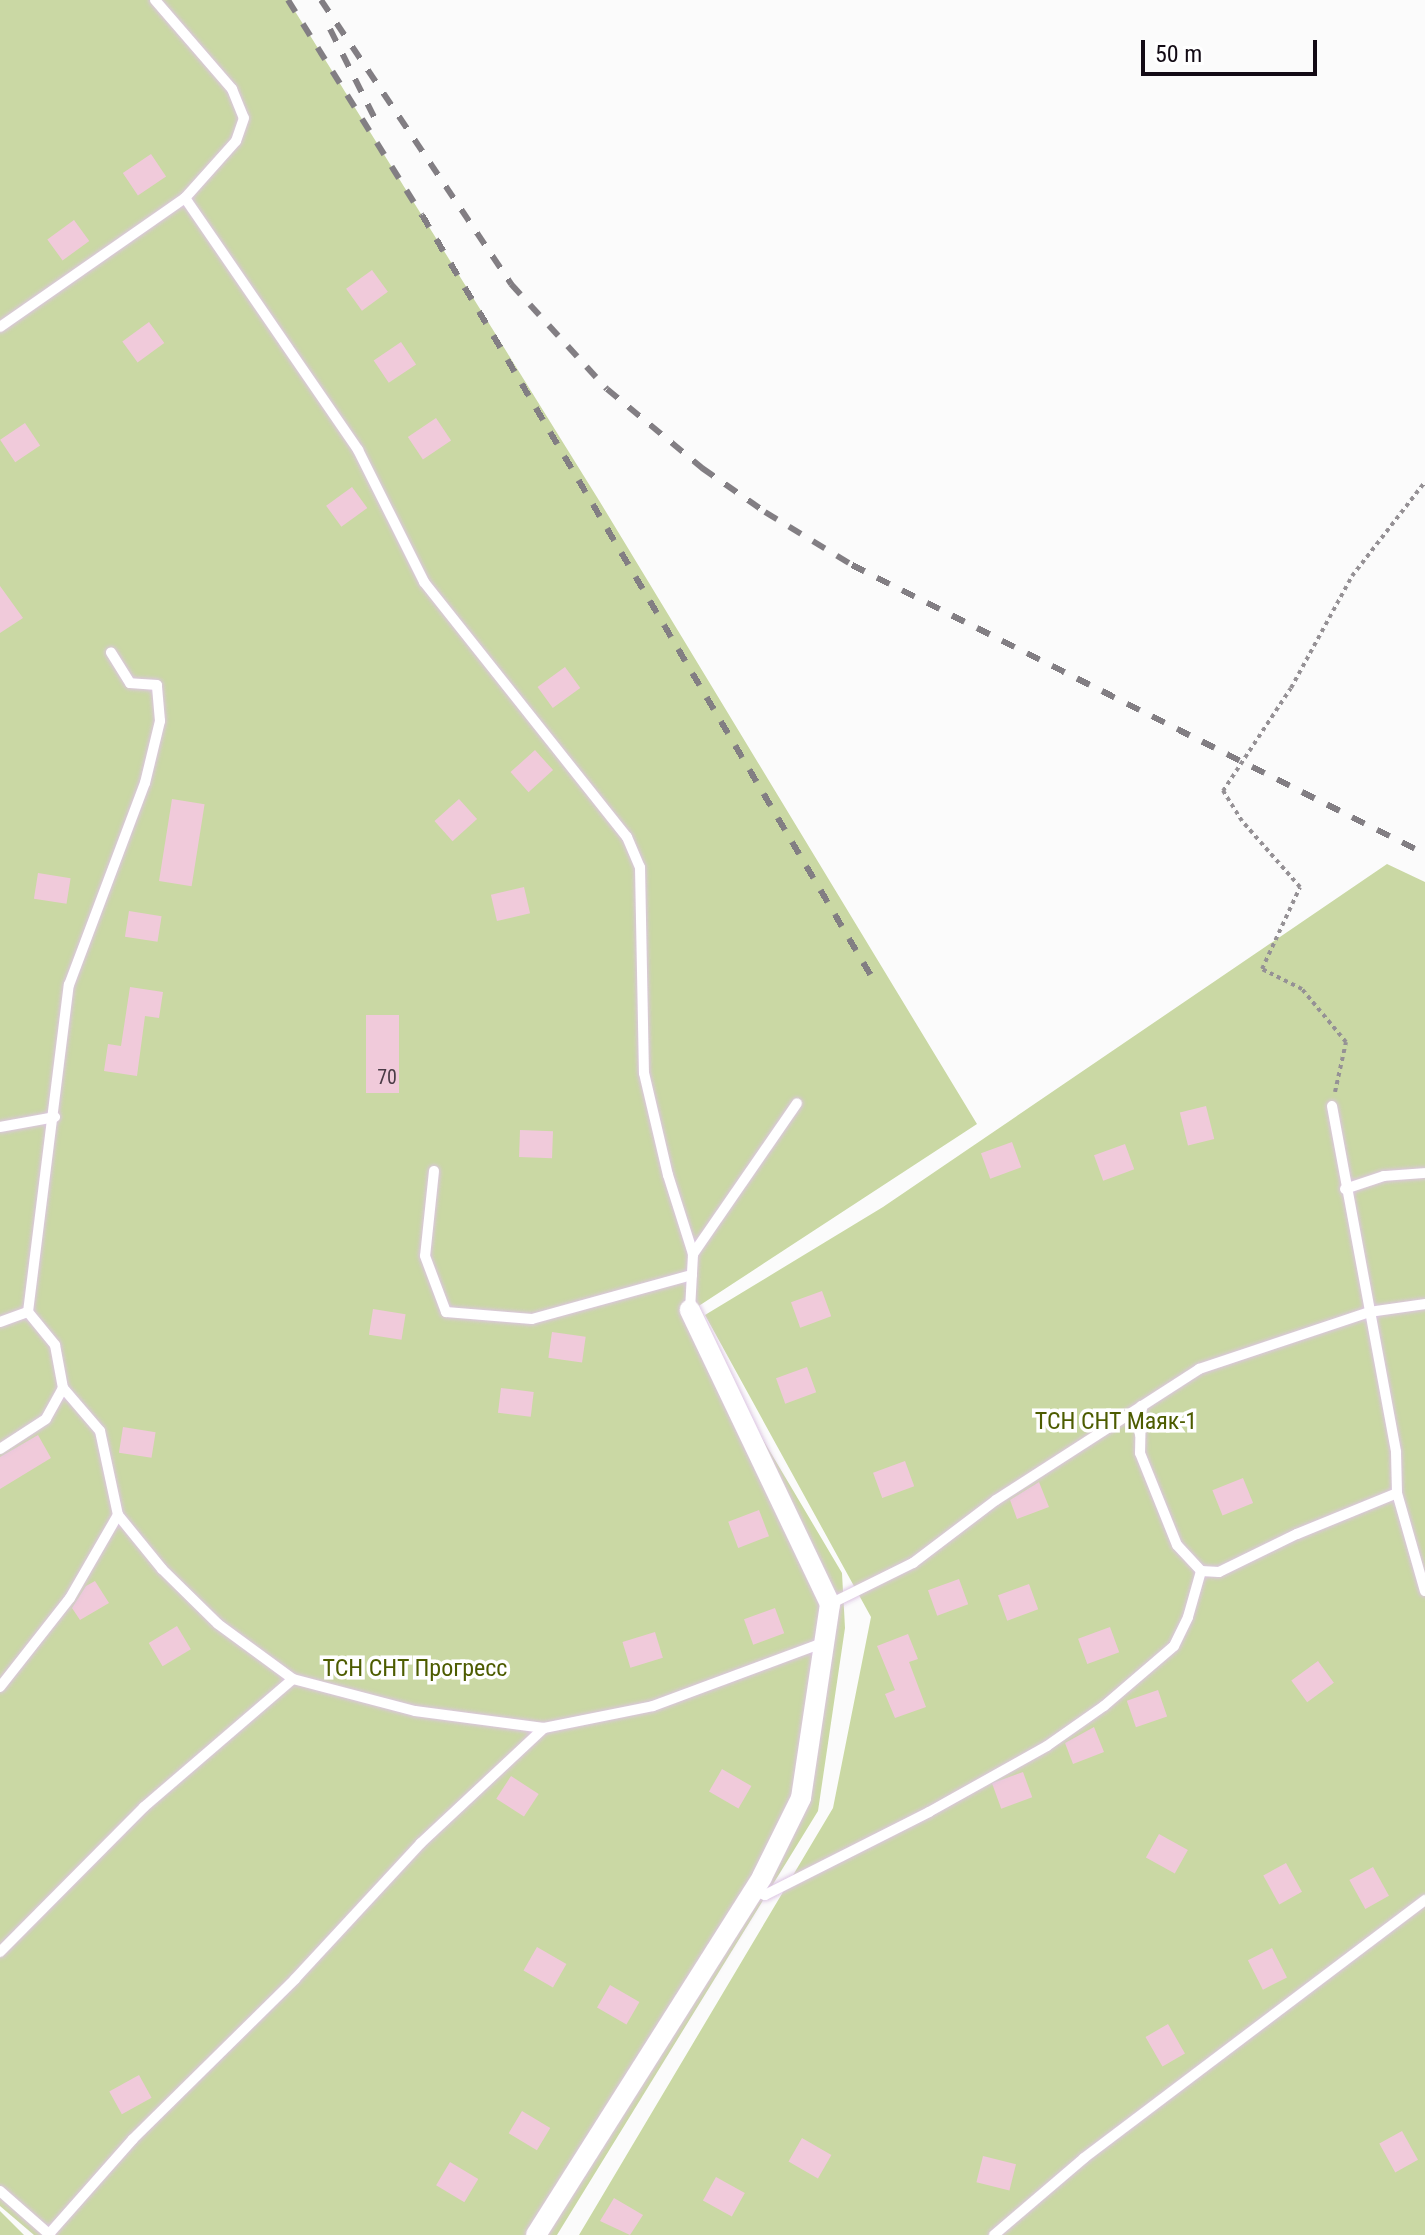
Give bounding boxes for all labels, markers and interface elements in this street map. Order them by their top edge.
scale bar [1145,24,1321,74]
text: 50 m [1155,40,1202,68]
house number: 70 [377,1065,397,1089]
park label: ТСН СНТ Маяк-1 [1035,1408,1197,1436]
park label: ТСН СНТ Прогресс [322,1655,508,1683]

